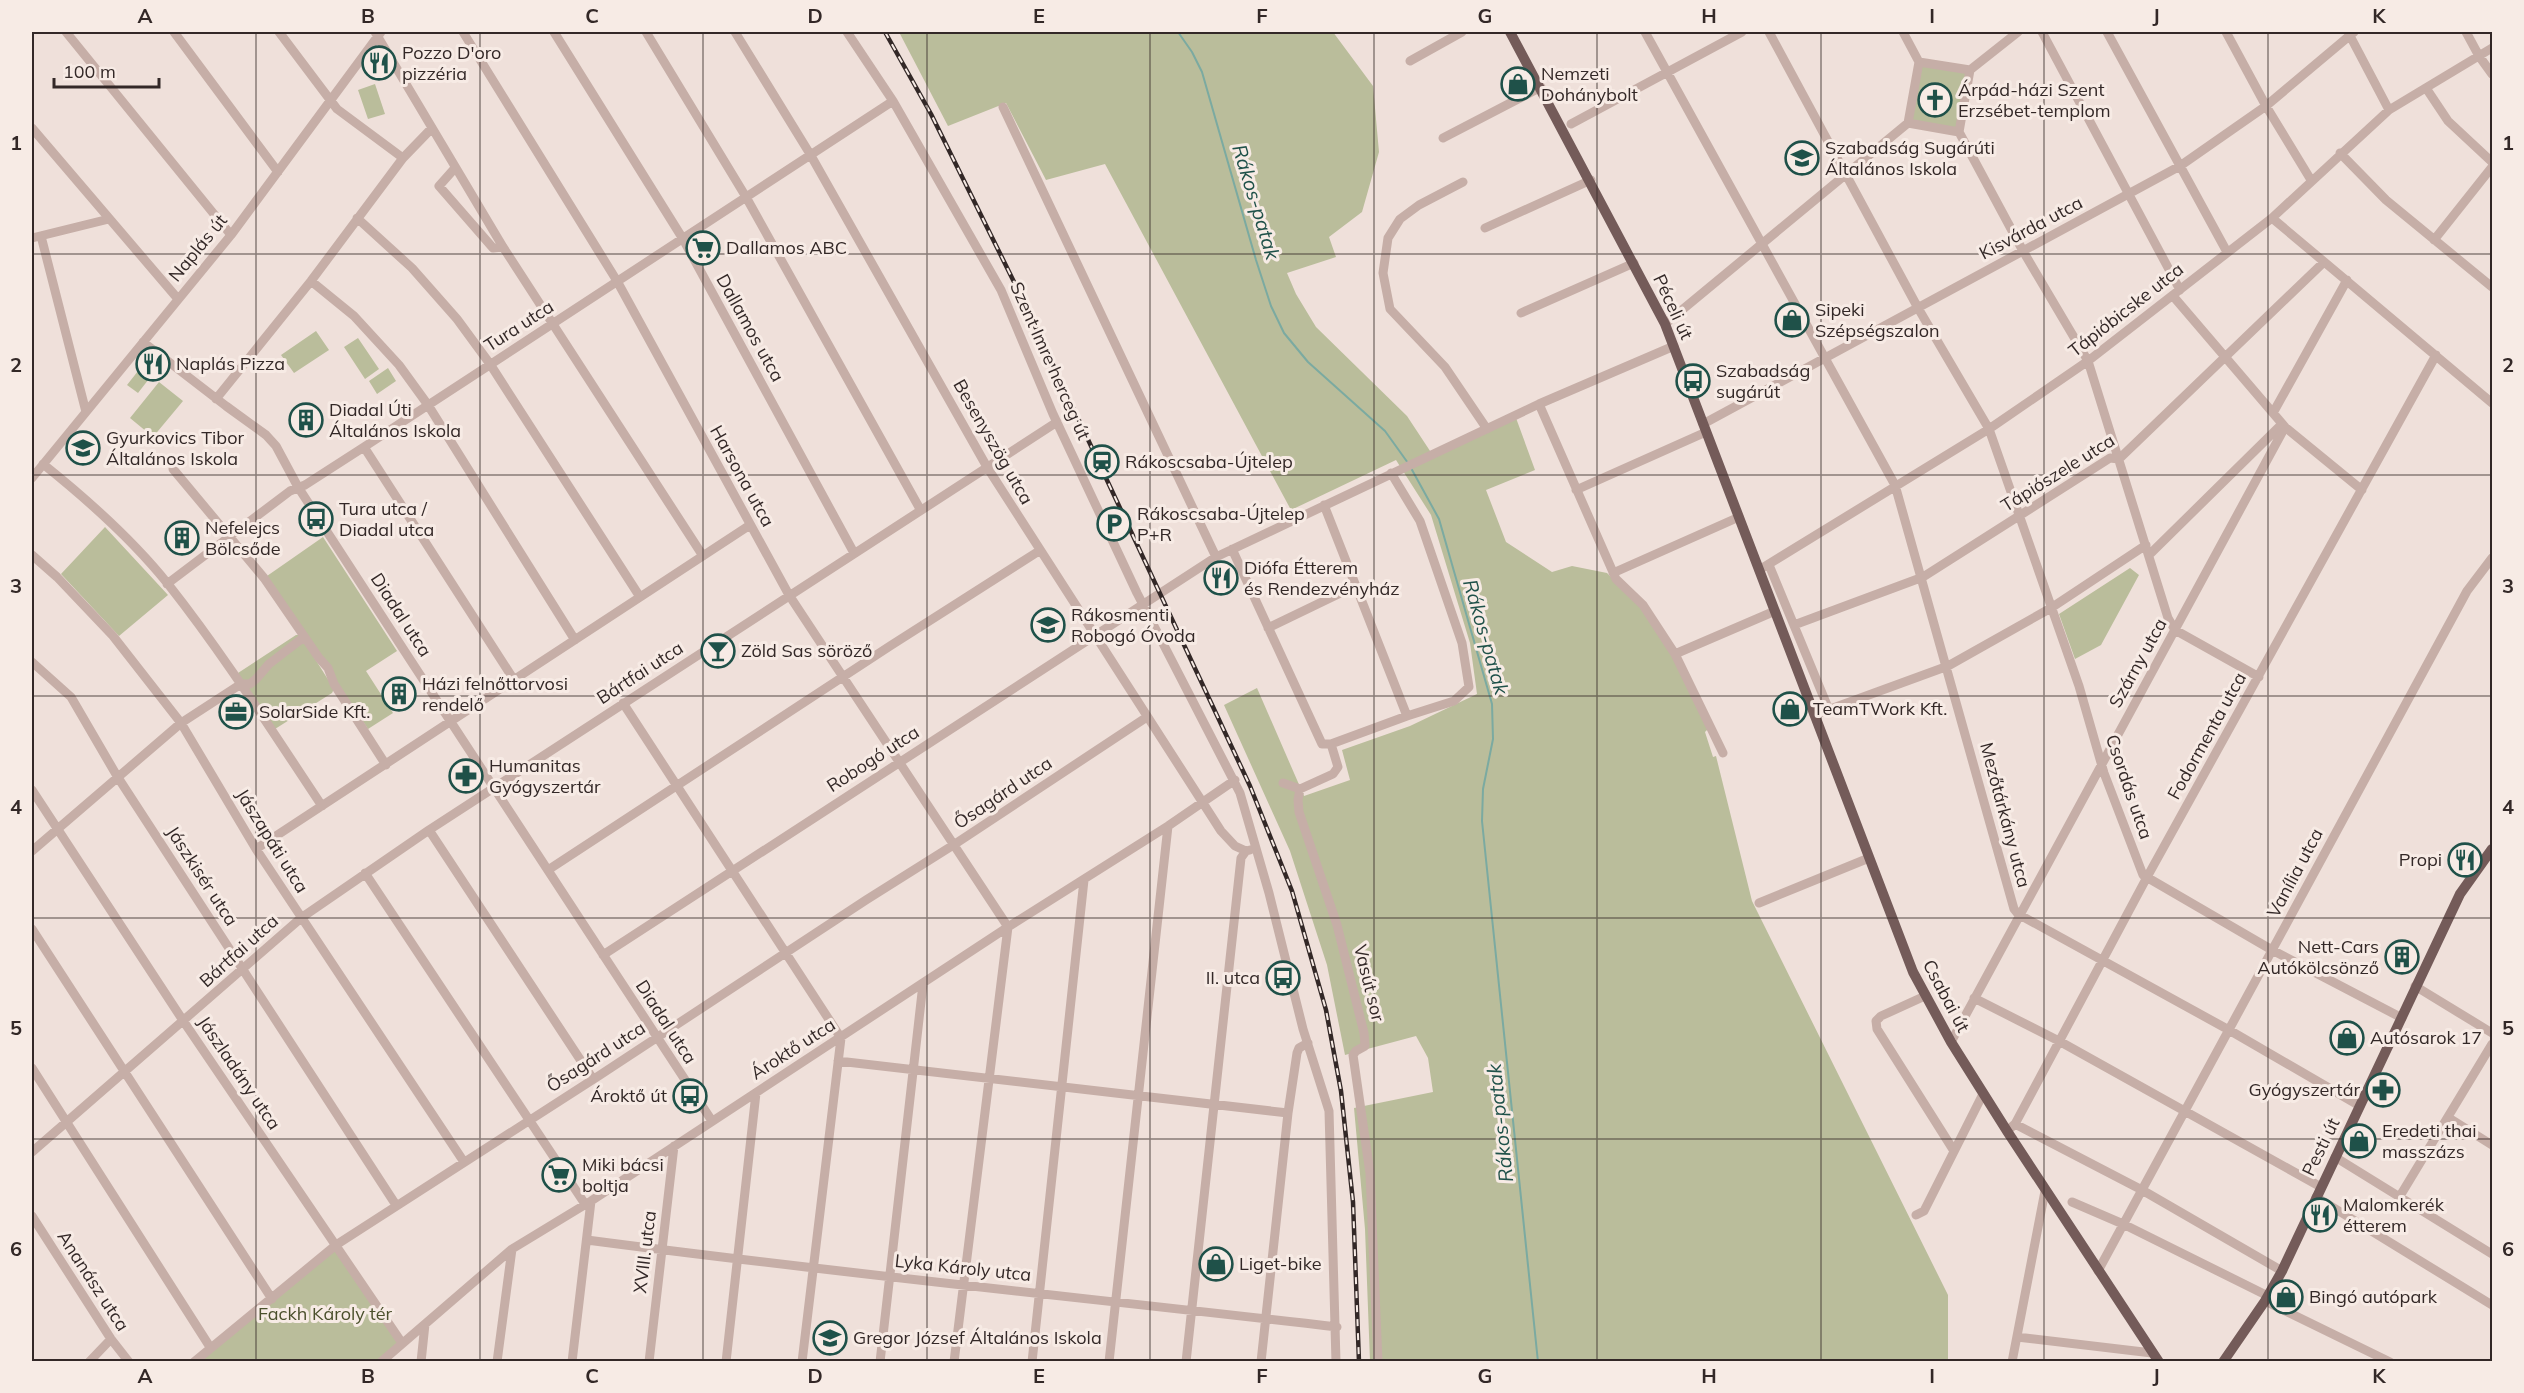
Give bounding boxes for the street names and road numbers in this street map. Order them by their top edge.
street label: Kisvárda utca [1975,191,2086,264]
street label: Naplás út [163,209,232,286]
street label: Tápióbicske utca [2064,258,2188,362]
street label: Dallamos utca [711,270,789,386]
street label: Péceli út [1648,270,1699,343]
street label: Szent Imre herceg út [1005,278,1096,443]
street label: Tura utca [480,295,558,357]
street label: Besenyszög utca [948,375,1039,508]
street label: Harsona utca [705,421,780,531]
street label: Tápiószele utca [1997,428,2119,517]
street label: Diadal utca [366,568,437,661]
street label: Szárny utca [2104,614,2172,712]
street label: Bártfai utca [592,636,687,709]
street label: Fodormenta utca [2162,668,2251,803]
street label: Robogó utca [822,720,923,797]
street label: Csordás utca [2101,731,2158,842]
street label: Mezőtárkány utca [1975,740,2036,890]
street label: Ősagárd utca [949,751,1056,834]
street label: Jászapáti utca [231,784,314,897]
street label: Jászkisér utca [162,821,243,930]
street label: Vanília utca [2261,824,2328,921]
street label: Bártfai utca [194,909,283,992]
street label: Vasút sor [1349,942,1390,1024]
street label: Csabai út [1918,955,1975,1036]
street label: Diadal utca [631,975,702,1068]
street label: Jászladány utca [193,1011,286,1134]
street label: Ároktő utca [746,1013,839,1084]
street label: Ősagárd utca [542,1016,650,1097]
street label: Pesti út [2297,1114,2344,1180]
street label: XVIII. utca [628,1209,661,1295]
street label: Ananász utca [52,1226,134,1335]
street label: Lyka Károly utca [894,1249,1032,1286]

